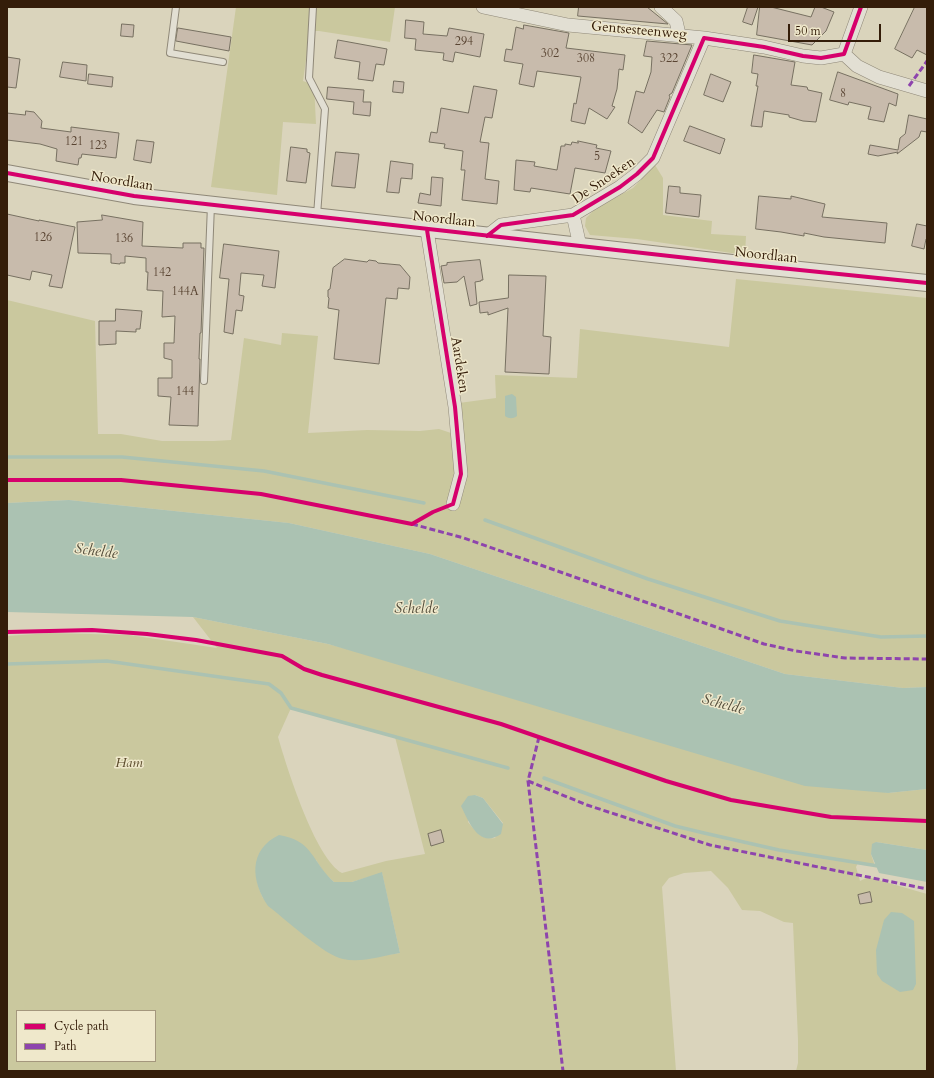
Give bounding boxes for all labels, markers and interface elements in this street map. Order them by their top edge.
scale bar [790,16,883,42]
street label: Gentsesteenweg [590,18,688,44]
text: 50 m [795,23,821,39]
house number: 294 [455,35,473,49]
house number: 302 [541,47,559,61]
house number: 308 [577,52,595,66]
house number: 322 [660,52,678,66]
house number: 8 [840,87,846,101]
house number: 121 [65,135,83,149]
house number: 123 [89,139,107,153]
house number: 5 [594,150,600,164]
street label: De Snoeken [569,154,639,208]
street label: Noordlaan [89,169,155,195]
street label: Noordlaan [412,208,476,232]
house number: 126 [34,231,52,245]
house number: 136 [115,232,133,246]
street label: Noordlaan [734,244,798,268]
house number: 142 [153,266,171,280]
house number: 144A [172,285,198,299]
street label: Aardeken [446,336,472,394]
house number: 144 [176,385,194,399]
water label: Schelde [73,540,119,564]
water label: Schelde [394,601,438,619]
water label: Schelde [700,691,746,719]
park label: Ham [115,756,143,772]
legend [16,1010,156,1062]
text: Cycle path [54,1018,109,1034]
text: Path [54,1038,77,1054]

